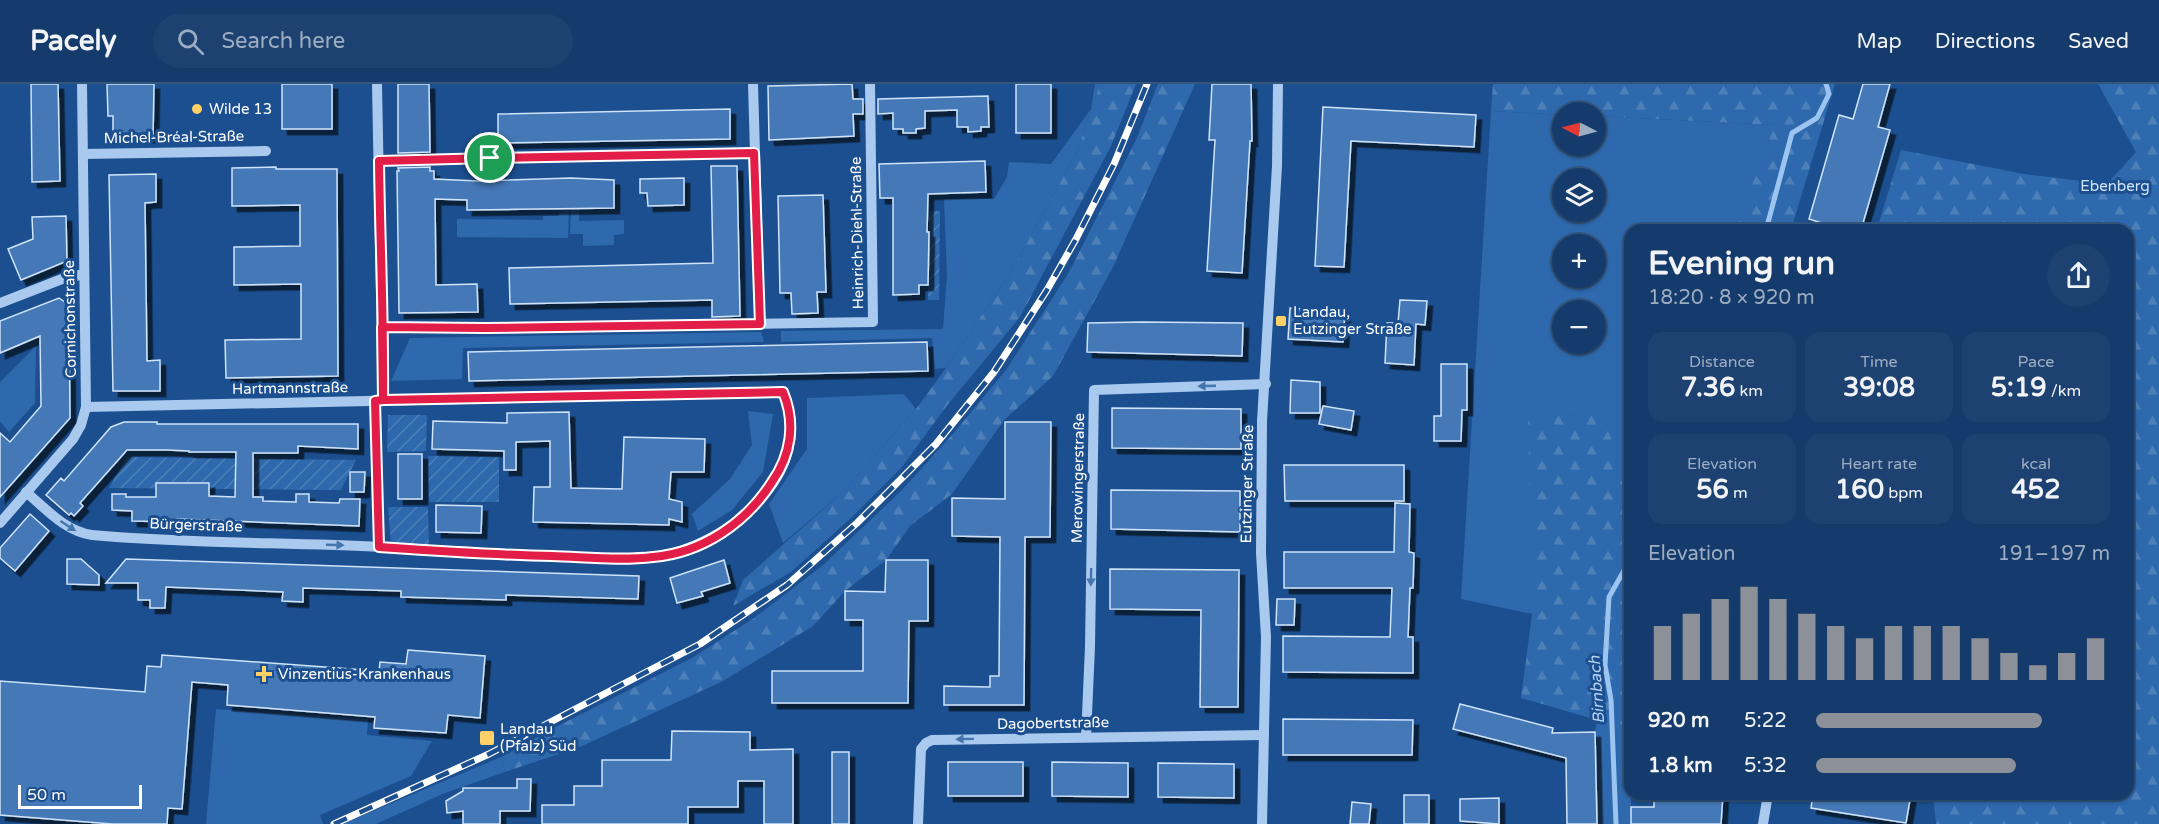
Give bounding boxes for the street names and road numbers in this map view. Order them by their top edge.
street label: Michel-Bréal-Straße [104,127,244,147]
street label: Heinrich-Diehl-Straße [847,156,867,310]
street label: Cornichonstraße [60,260,80,378]
street label: Hartmannstraße [232,378,348,398]
street label: Merowingerstraße [1068,413,1088,543]
street label: Eutzinger Straße [1237,425,1257,543]
street label: Bürgerstraße [149,514,243,536]
street label: Dagobertstraße [997,713,1109,733]

